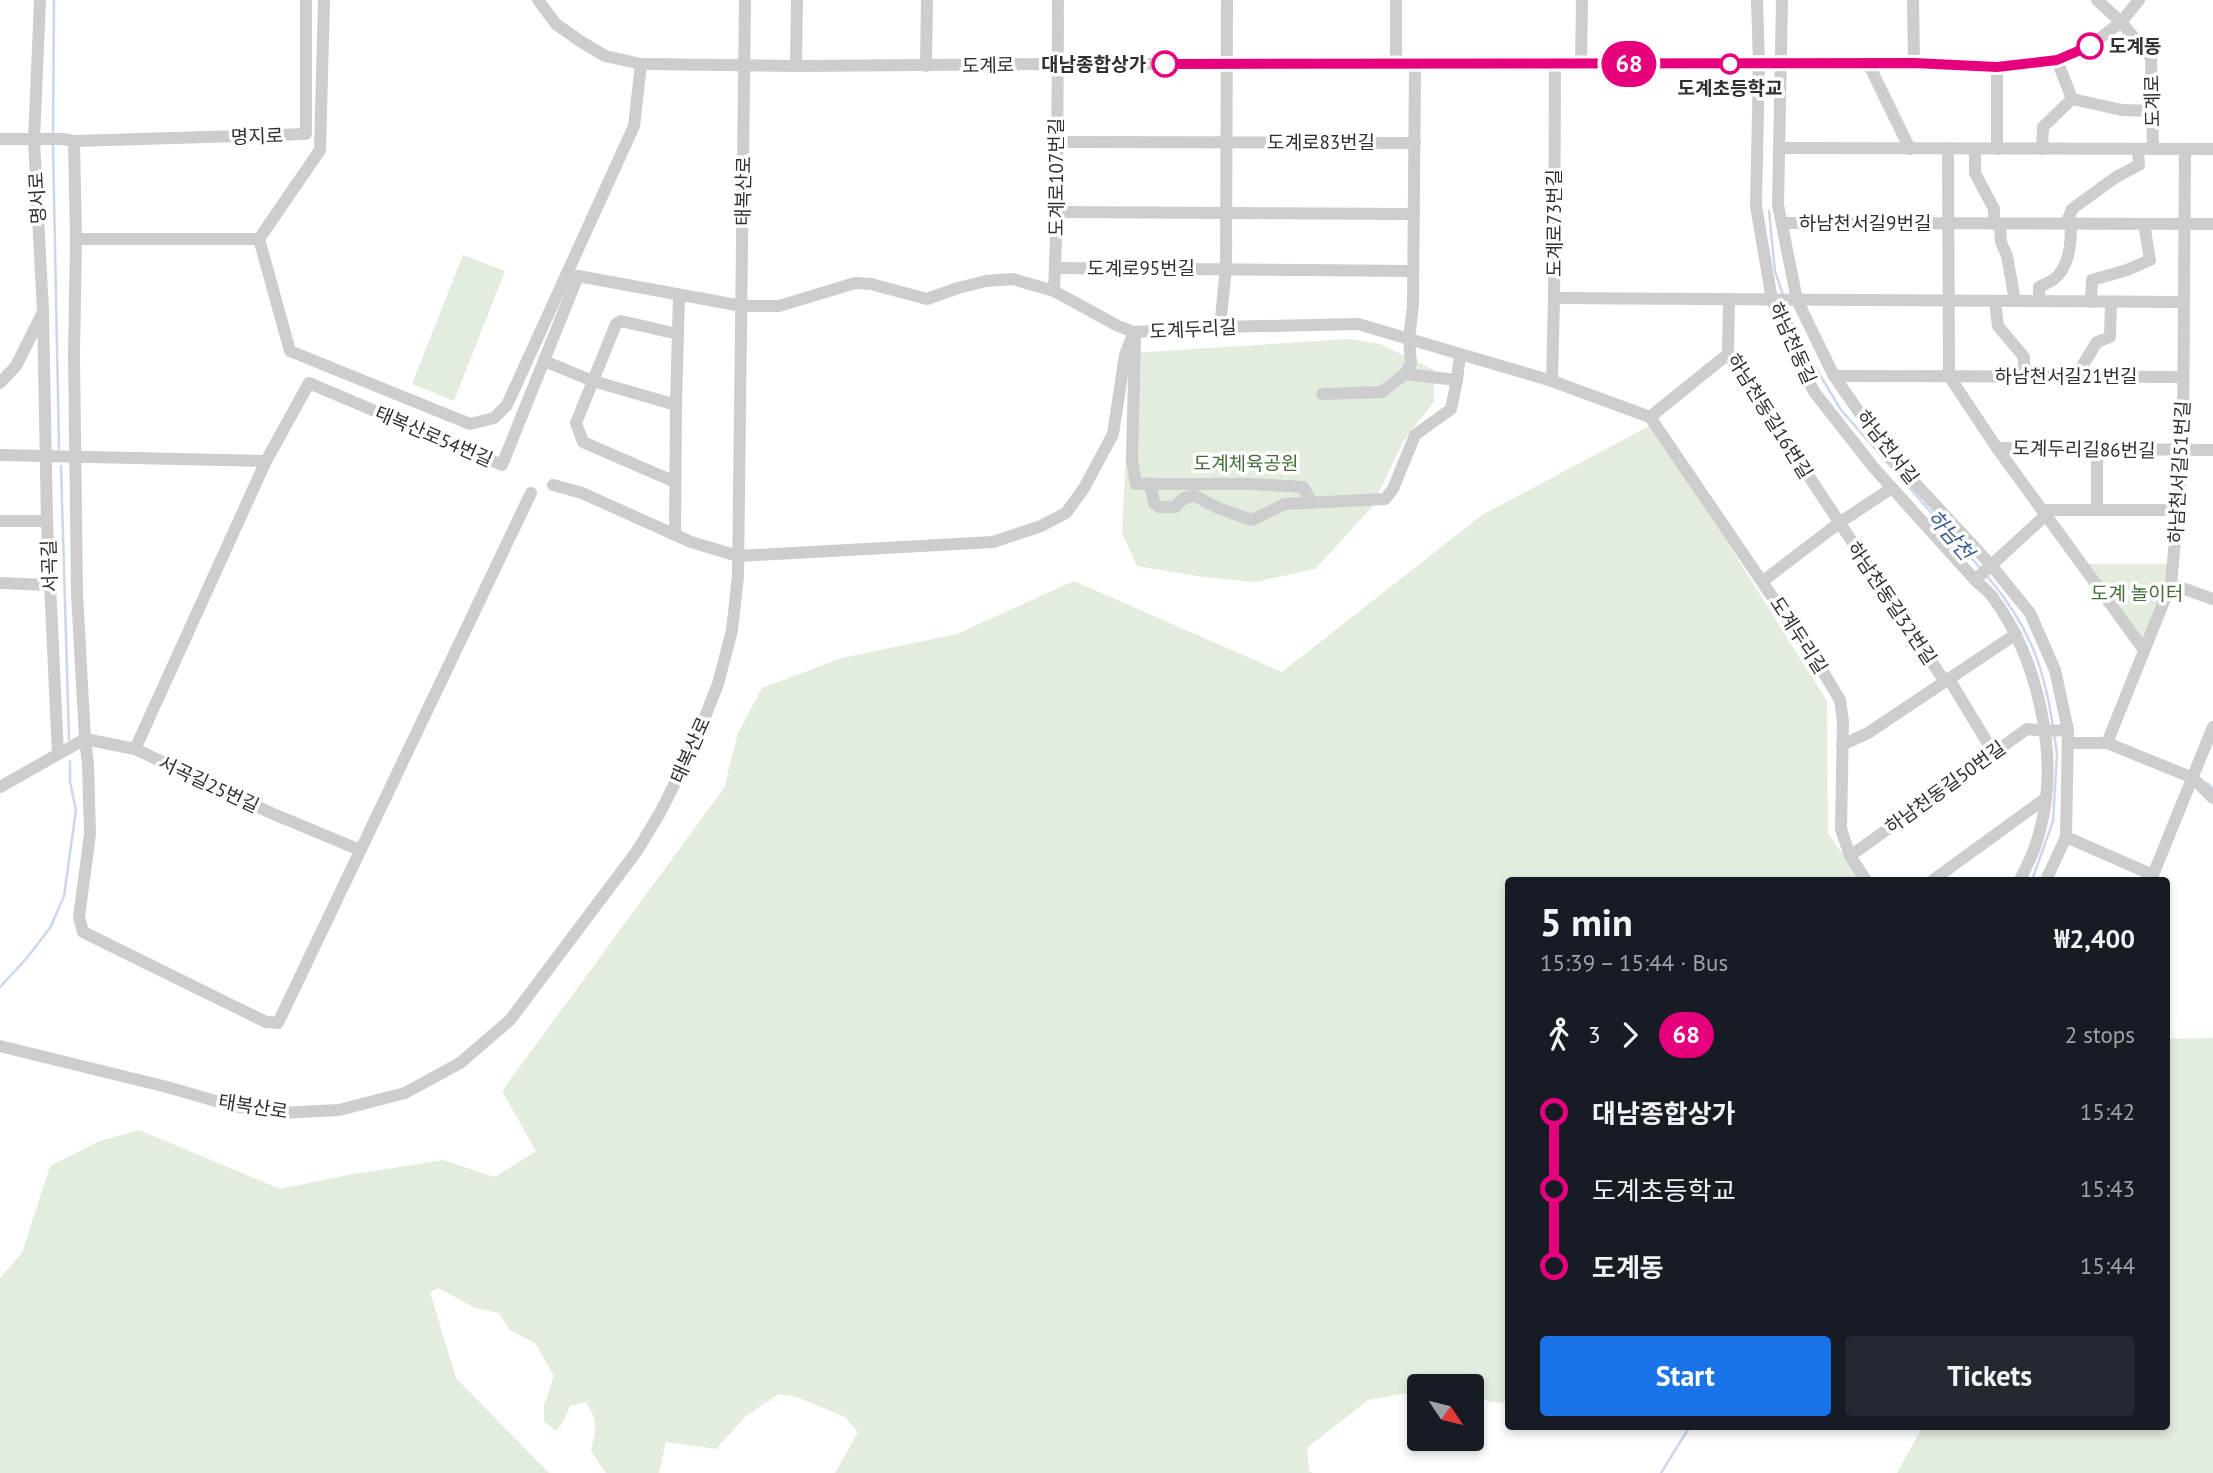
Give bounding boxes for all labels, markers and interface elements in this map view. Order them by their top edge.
marker: 도계동 [2077,33,2103,59]
place label: 도계동 [2109,34,2161,58]
line badge: 68 [1598,41,1660,87]
text: 68 [1615,48,1643,79]
marker: 대남종합상가 [1152,51,1178,77]
place label: 대남종합상가 [1041,52,1147,76]
street label: 도계로 [962,53,1014,77]
marker: 도계초등학교 [1720,54,1740,74]
street label: 도계로 [2140,75,2164,127]
place label: 도계초등학교 [1678,76,1782,100]
street label: 도계로107번길 [1044,118,1068,236]
street label: 명지로 [230,123,284,149]
street label: 도계로83번길 [1267,130,1375,154]
street label: 태복산로 [730,156,756,226]
street label: 도계로73번길 [1542,169,1566,277]
street label: 명서로 [24,171,50,225]
street label: 하남천서길9번길 [1799,211,1931,235]
street label: 도계로95번길 [1087,256,1195,280]
street label: 하남천동길 [1764,298,1822,388]
street label: 도계두리길 [1149,315,1237,343]
street label: 하남천동길16번길 [1722,349,1818,483]
street label: 하남천서길21번길 [1994,364,2138,388]
street label: 태복산로54번길 [372,400,496,472]
street label: 하남천서길51번길 [2163,400,2195,544]
street label: 하남천서길 [1852,405,1924,489]
street label: 도계두리길86번길 [2012,436,2156,462]
park label: 도계체육공원 [1194,451,1298,475]
water label: 하남천 [1921,504,1981,567]
street label: 하남천동길32번길 [1842,537,1942,669]
street label: 서곡길 [36,539,62,593]
park label: 도계 놀이터 [2091,581,2183,605]
street label: 도계두리길 [1765,592,1833,678]
street label: 태복산로 [665,713,715,787]
street label: 하남천동길50번길 [1880,735,2010,839]
street label: 서곡길25번길 [155,750,263,818]
text: 5 min [1540,897,1633,946]
text: ₩2,400 [2054,922,2135,955]
text: 15:39 – 15:44 · Bus [1540,948,1728,977]
icon: walk [1540,1016,1578,1054]
icon: forward [1611,1016,1649,1054]
text: 68 [1673,1019,1700,1050]
text: 3 [1588,1020,1601,1049]
text: 2 stops [2065,1020,2135,1049]
street label: 태복산로 [217,1089,289,1123]
text: 대남종합상가 [1592,1097,1736,1130]
text: 15:42 [2080,1097,2135,1126]
text: 도계초등학교 [1592,1174,1736,1207]
text: 15:43 [2080,1174,2135,1203]
text: 도계동 [1592,1251,1664,1284]
text: 15:44 [2080,1251,2135,1280]
button: Start [1540,1336,1831,1416]
button: Tickets [1845,1336,2135,1416]
north arrow [1407,1374,1484,1451]
map controls [1407,1374,1484,1451]

